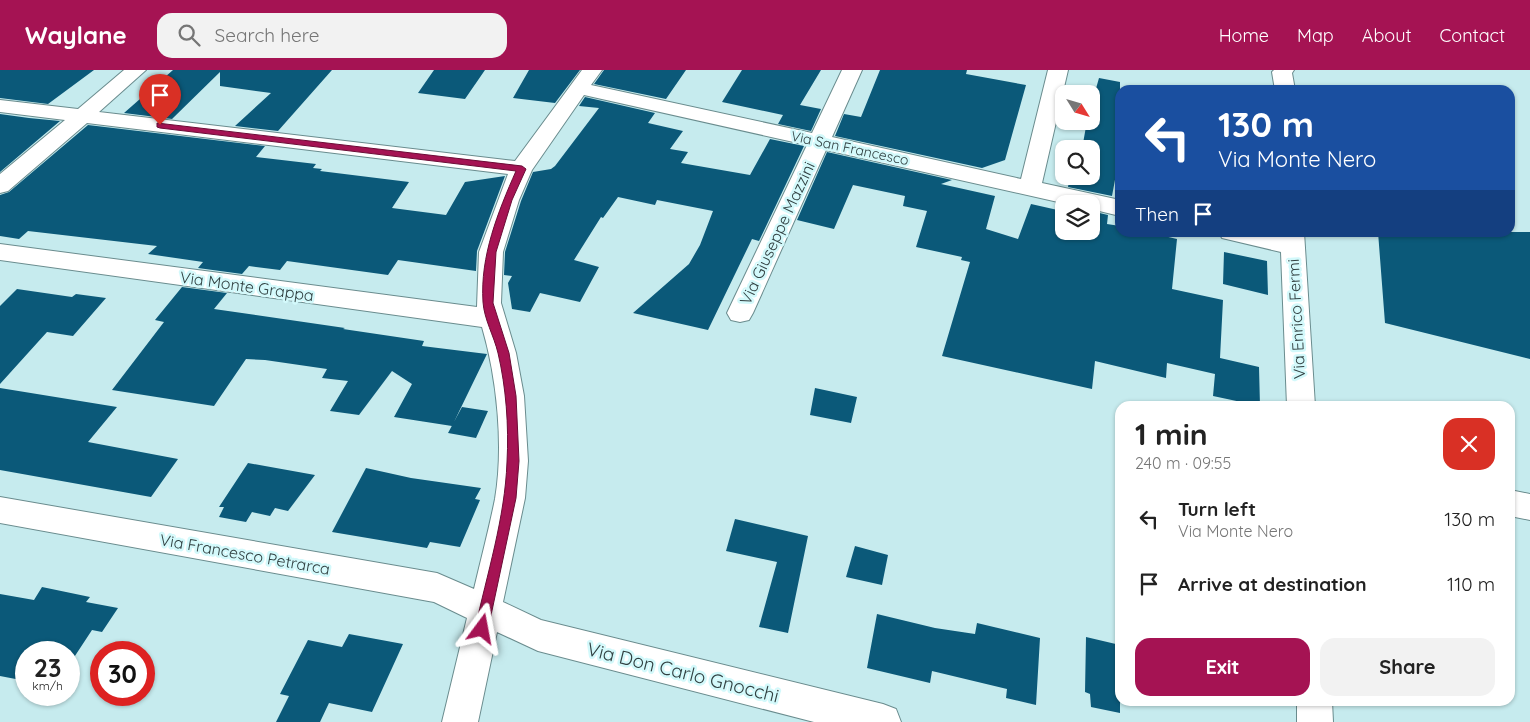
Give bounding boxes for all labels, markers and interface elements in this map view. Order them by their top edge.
search box [157,13,507,58]
text: Waylane [25,20,127,50]
icon: search [175,21,203,49]
text: Search here [215,23,319,47]
text: Home [1219,24,1269,47]
text: Map [1297,24,1334,47]
text: About [1362,24,1412,47]
text: Contact [1440,24,1505,47]
pin [139,74,181,125]
icon: arrive [146,81,174,109]
north arrow [1055,85,1100,130]
map controls [1055,85,1100,240]
text: 130 m [1218,102,1314,146]
icon: left [1135,105,1200,170]
street label: Via San Francesco [789,127,911,169]
button: search [1055,140,1100,185]
text: Via Monte Nero [1218,145,1376,173]
street label: Via Giuseppe Mazzini [735,158,819,308]
button: layers [1055,195,1100,240]
icon: arrive [1189,200,1217,228]
text: Then [1135,202,1179,226]
street label: Via Enrico Fermi [1283,258,1309,380]
street label: Via Monte Grappa [179,267,315,305]
text: 1 min [1135,415,1208,453]
button: close [1443,418,1495,470]
text: 240 m · 09:55 [1135,453,1231,473]
text: Turn left [1178,497,1256,521]
icon: left [1135,505,1163,533]
text: 130 m [1444,507,1495,531]
text: Via Monte Nero [1178,521,1293,541]
street label: Via Francesco Petrarca [158,529,332,579]
icon: arrive [1135,570,1163,598]
text: Arrive at destination [1178,572,1367,596]
text: 110 m [1447,572,1495,596]
position arrow [455,602,507,654]
street label: Via Don Carlo Gnocchi [584,637,782,707]
button: Exit [1135,638,1310,696]
button: Share [1320,638,1495,696]
speed limit sign: 30 [90,641,155,706]
text: 23 [34,652,61,683]
text: km/h [32,678,63,693]

